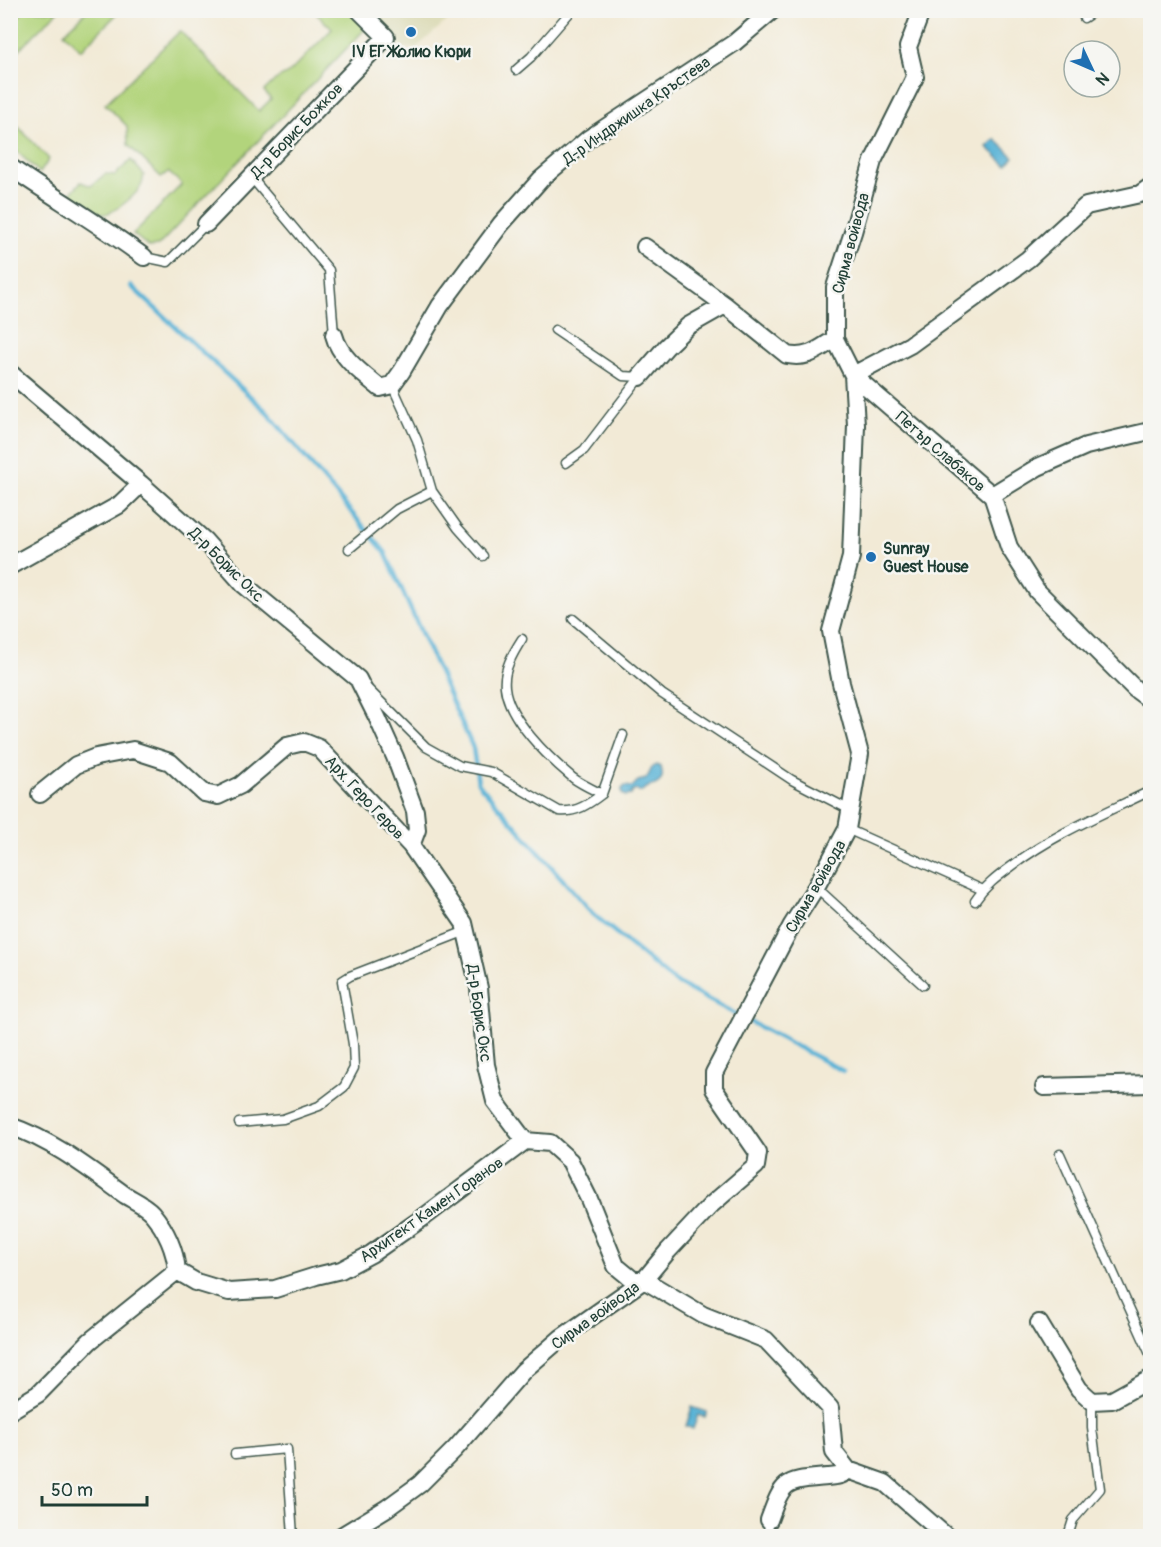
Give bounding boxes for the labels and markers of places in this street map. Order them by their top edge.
marker: IV ЕГ Жолио Кюри [404,25,418,39]
place label: IV ЕГ Жолио Кюри [351,42,471,62]
place label: Sunray Guest House [883,539,970,577]
marker: Sunray Guest House [864,550,878,564]

